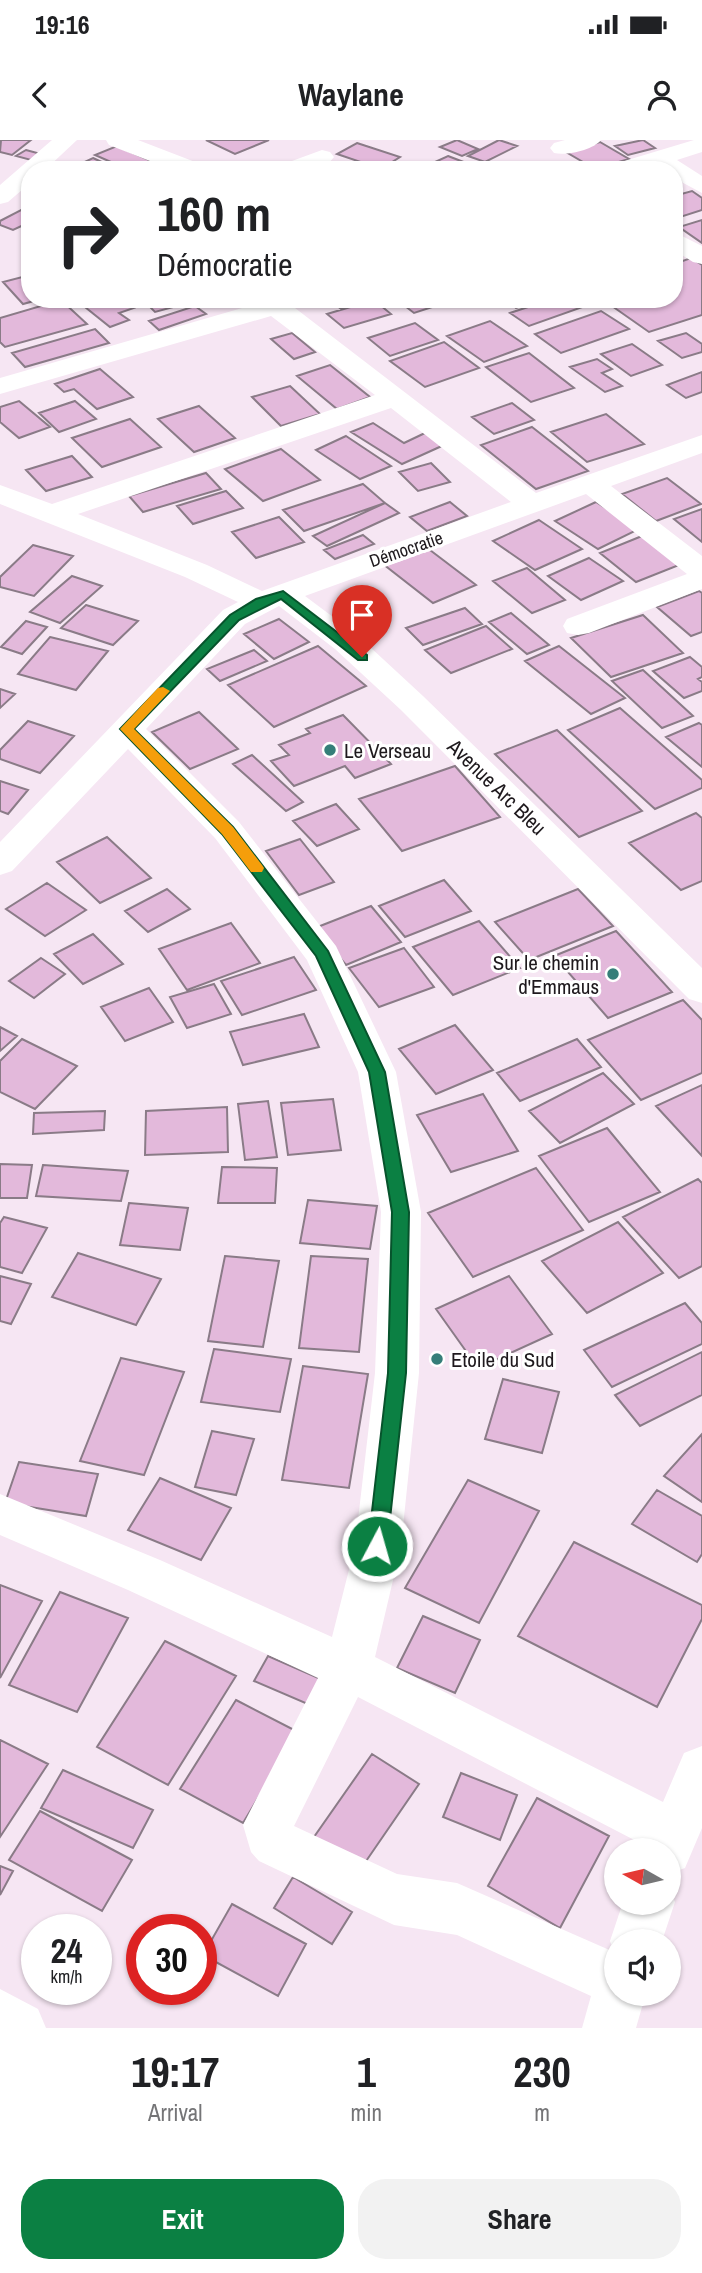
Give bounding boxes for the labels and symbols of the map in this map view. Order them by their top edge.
street label: Démocratie [366,525,446,573]
pin [332,585,392,657]
street label: Avenue Arc Bleu [441,732,553,842]
place label: Le Verseau [344,736,431,765]
marker: Le Verseau [322,742,338,758]
place label: Sur le chemin d'Emmaus [493,948,599,1001]
marker: Sur le chemin d'Emmaus [605,966,621,982]
place label: Etoile du Sud [451,1345,554,1374]
marker: Etoile du Sud [429,1351,445,1367]
position arrow [340,1509,414,1583]
north arrow [604,1838,681,1914]
speed limit sign: 30 [126,1914,217,2005]

